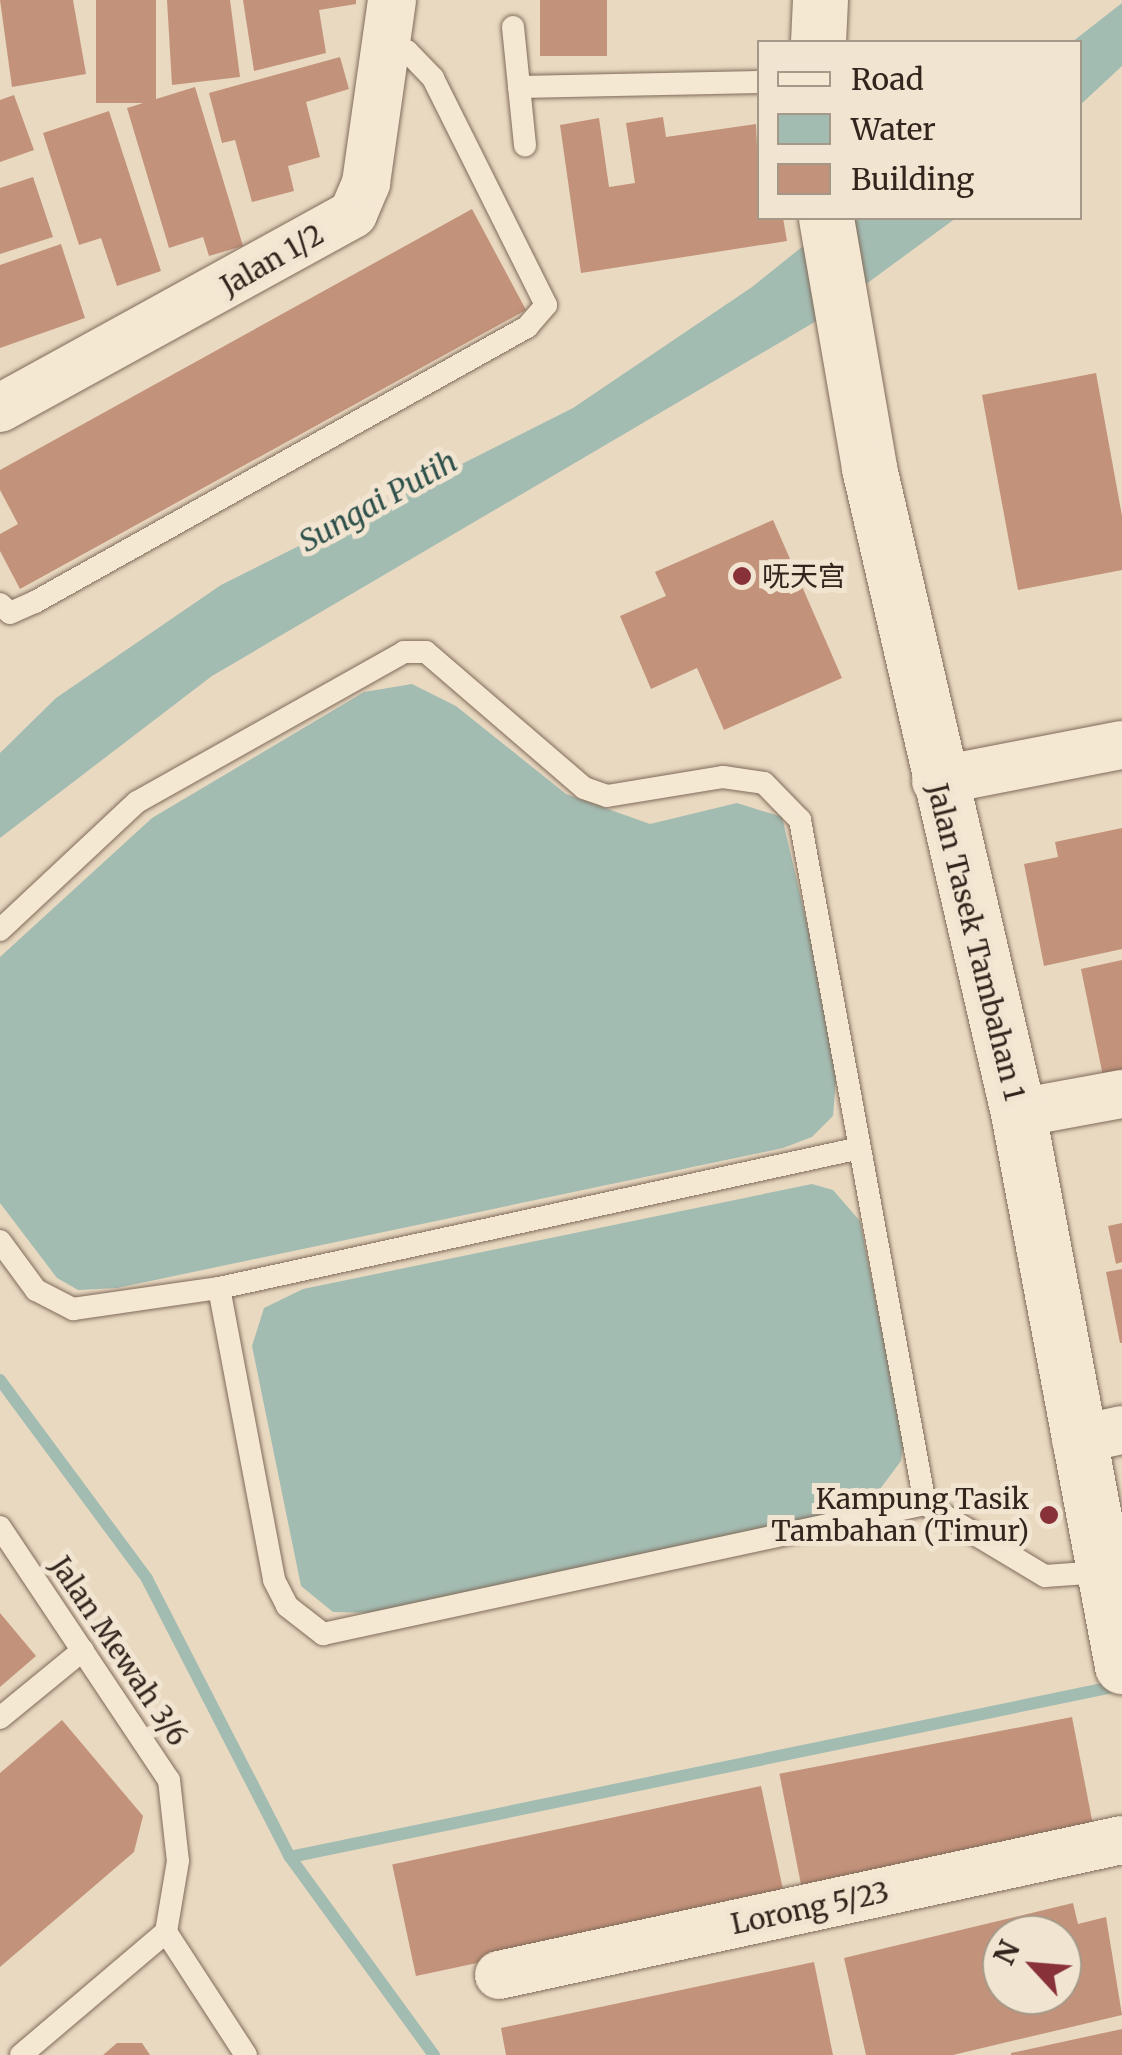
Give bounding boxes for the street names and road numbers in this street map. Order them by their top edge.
street label: Jalan 1/2 [215,217,329,303]
street label: Jalan Tasek Tambahan 1 [920,780,1032,1104]
street label: Jalan Mewah 3/6 [43,1550,195,1752]
street label: Lorong 5/23 [728,1875,892,1941]

